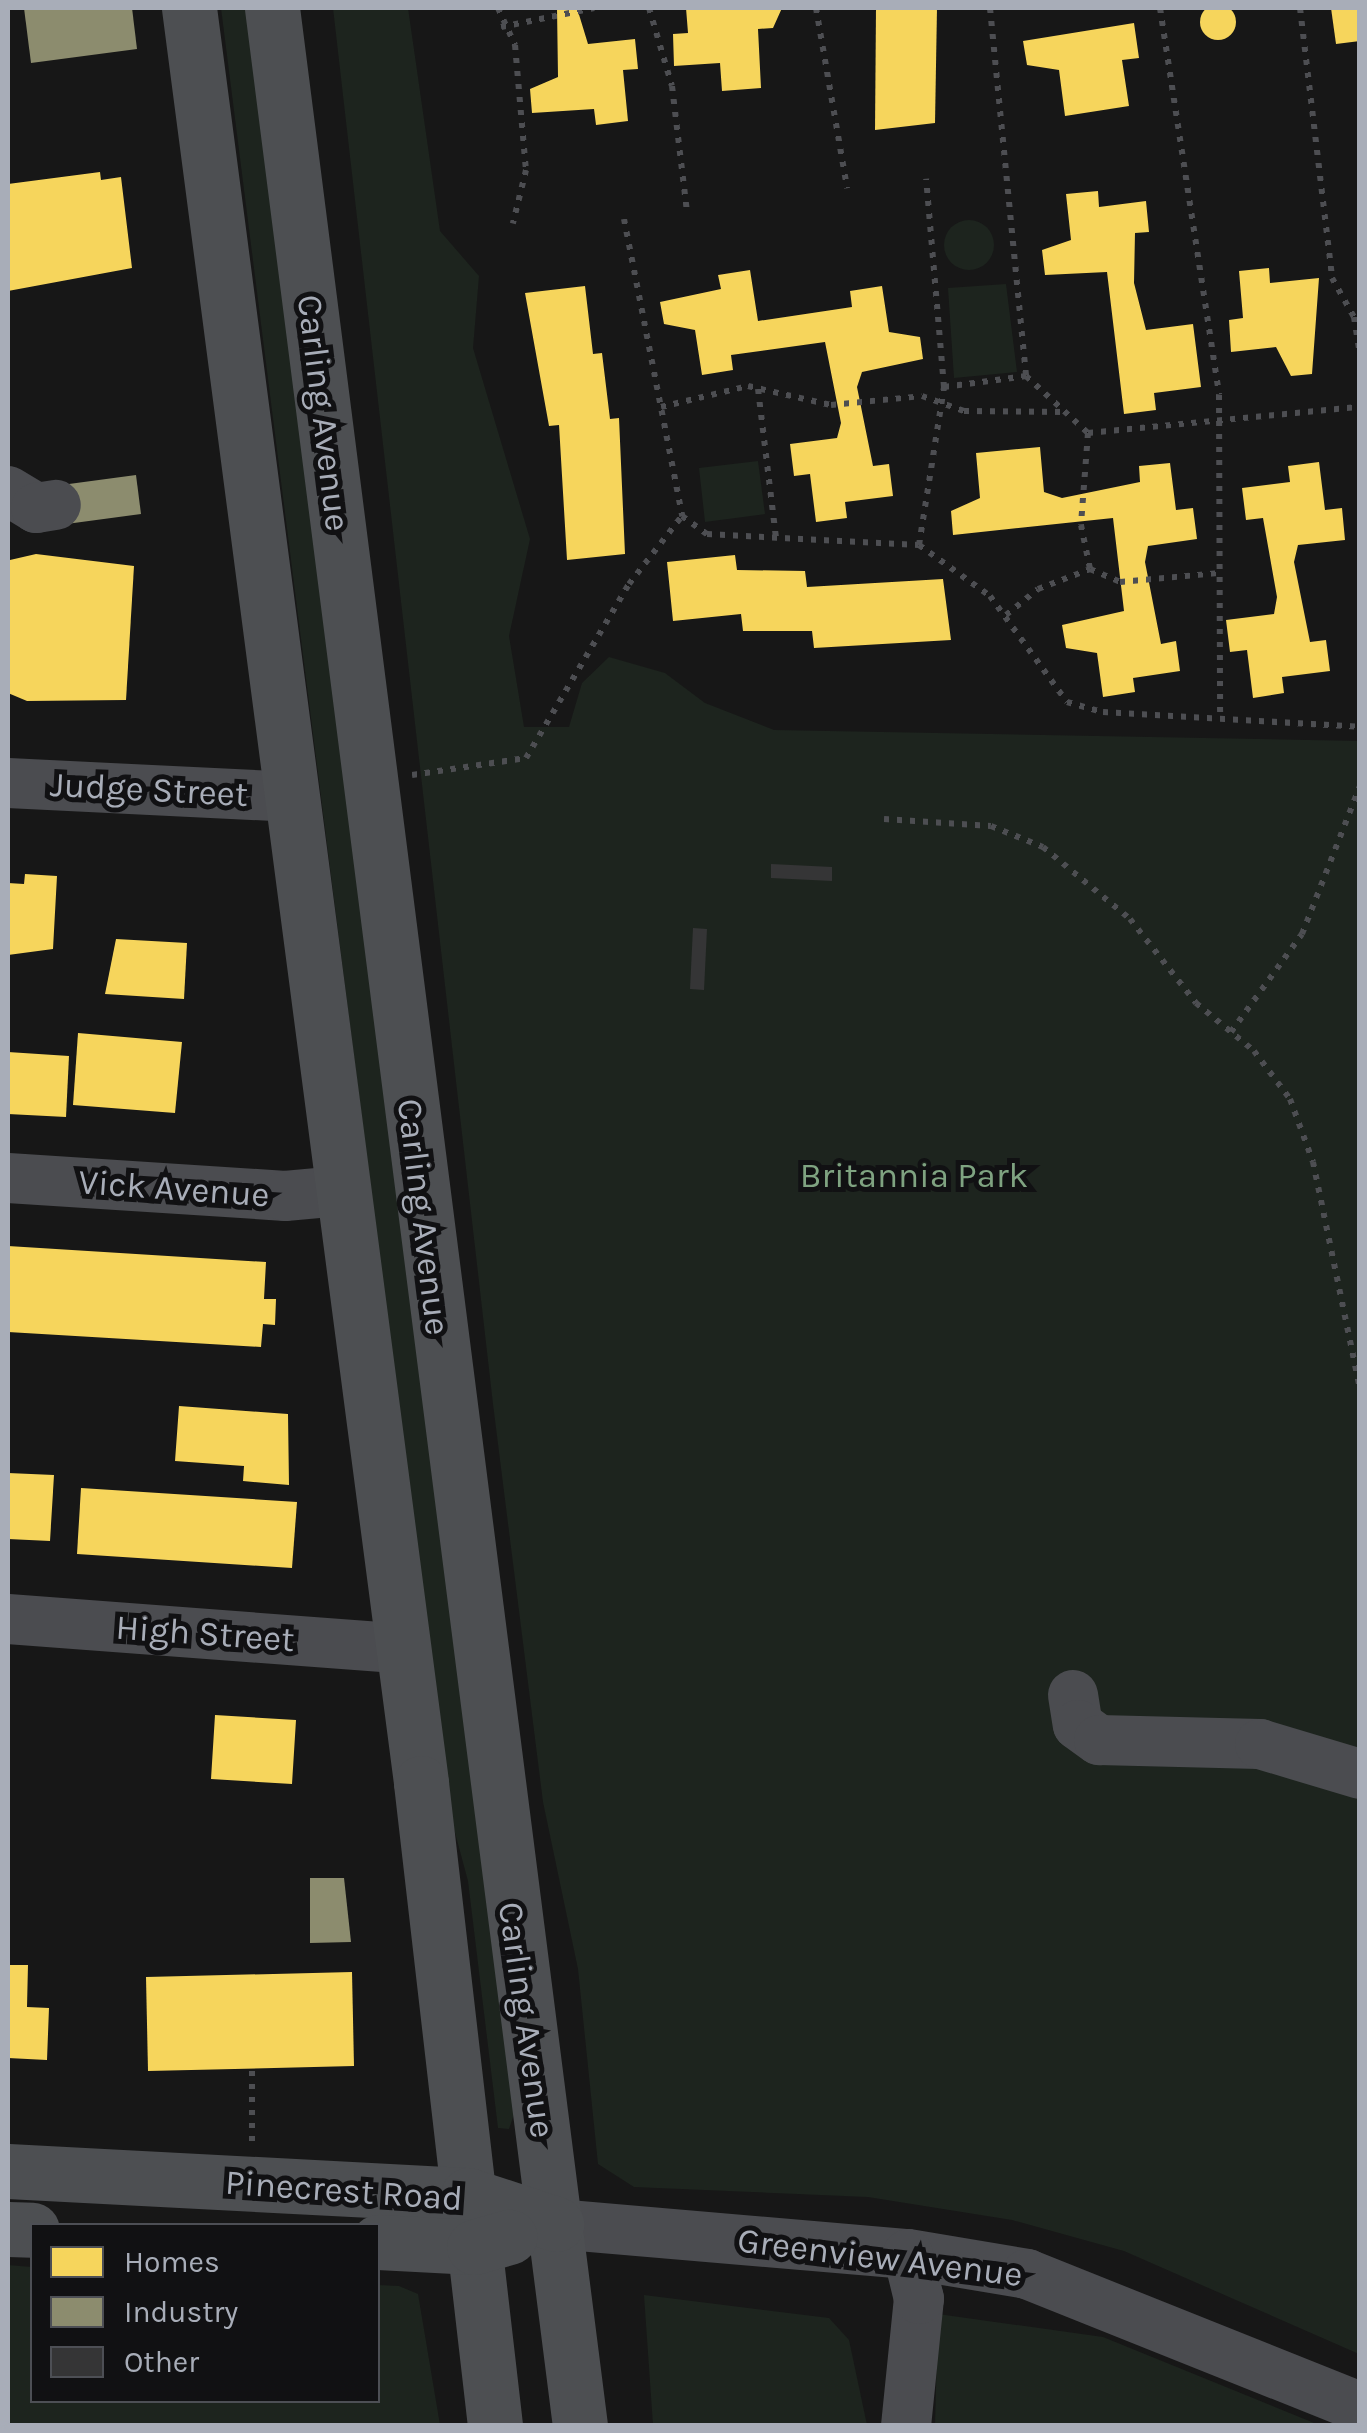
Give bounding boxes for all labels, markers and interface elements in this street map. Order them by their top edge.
street label: Carling Avenue [288,292,358,534]
street label: Judge Street [49,764,249,816]
street label: Carling Avenue [388,1096,458,1338]
park label: Britannia Park [800,1155,1028,1197]
street label: Vick Avenue [77,1161,271,1217]
street label: High Street [114,1607,296,1661]
street label: Carling Avenue [489,1899,563,2141]
street label: Pinecrest Road [224,2162,464,2220]
street label: Greenview Avenue [735,2220,1025,2296]
legend [30,2223,380,2403]
text: Homes [124,2244,220,2280]
text: Industry [124,2294,238,2330]
text: Other [124,2344,199,2380]

